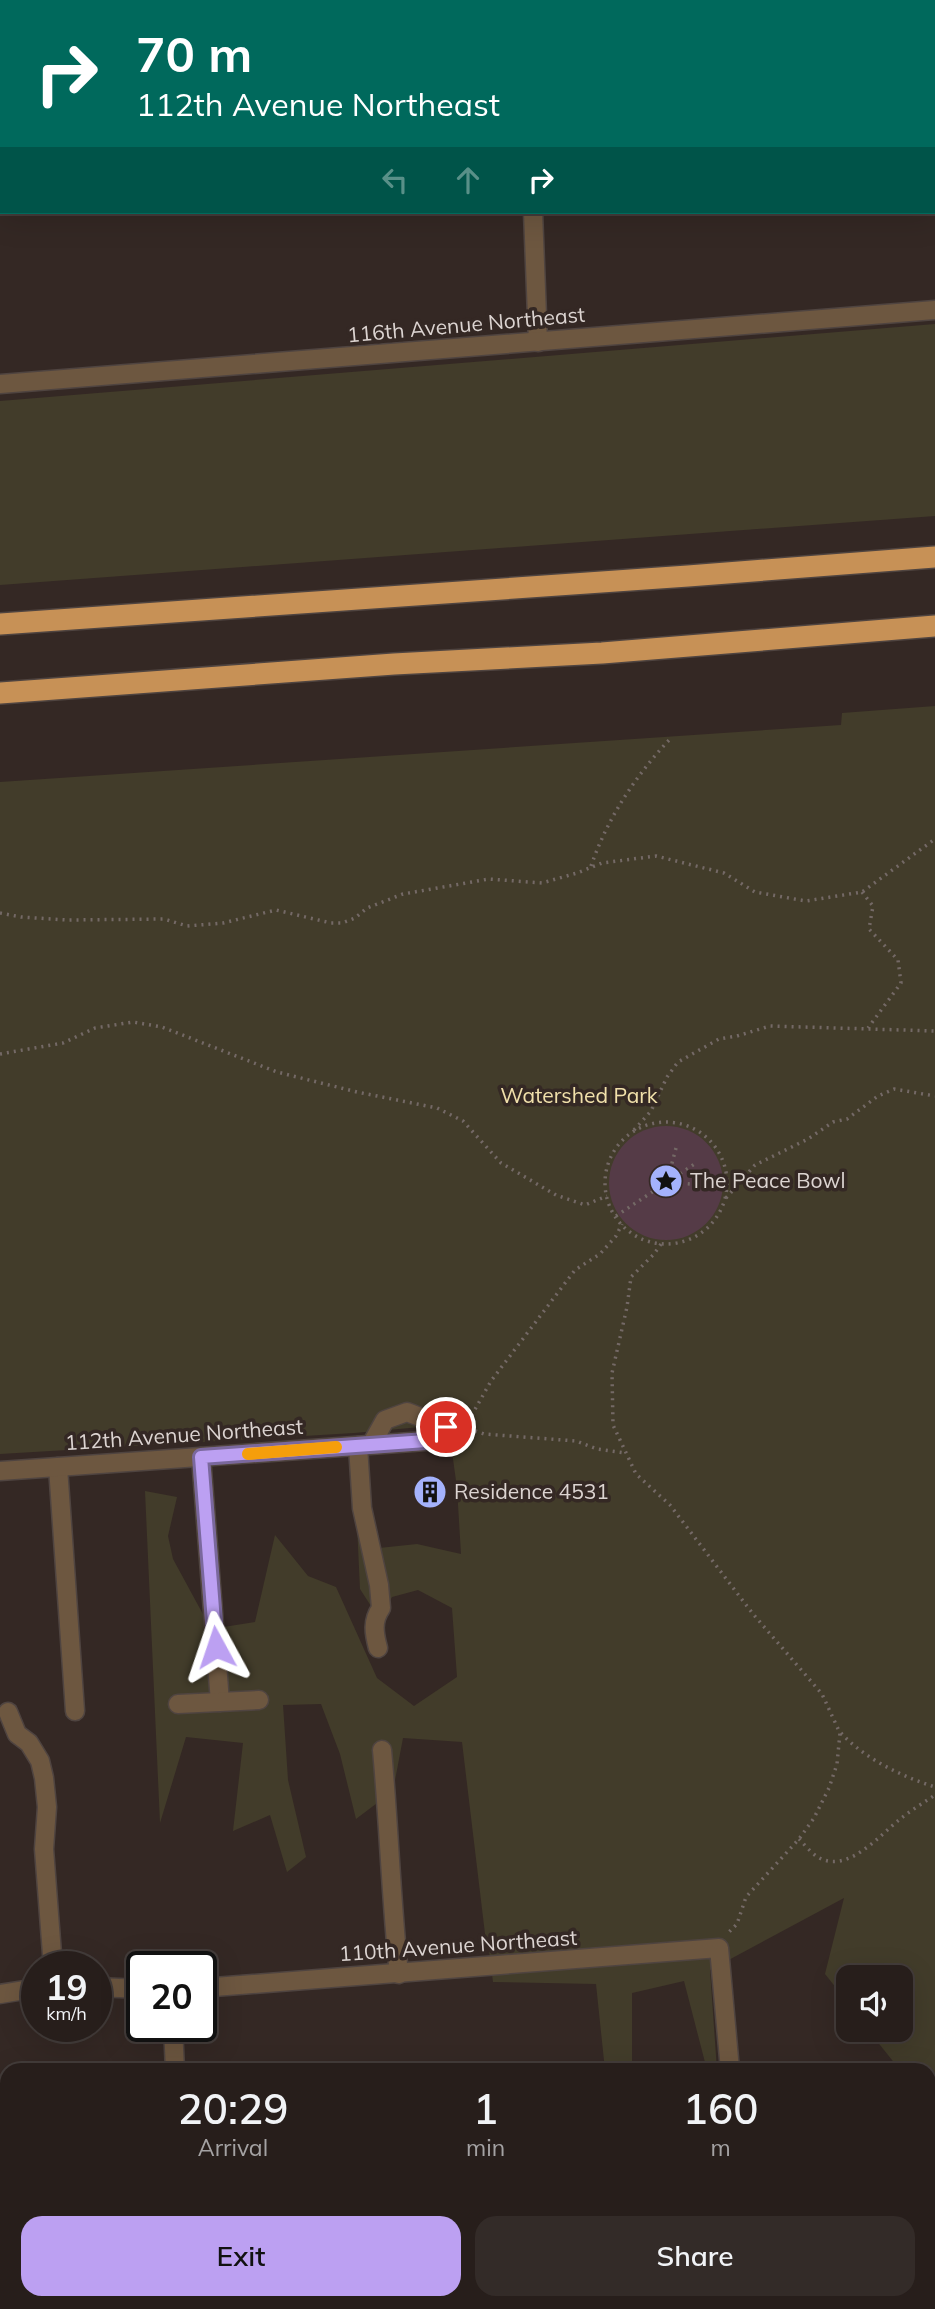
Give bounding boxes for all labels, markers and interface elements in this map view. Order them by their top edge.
text: 70 m [136,23,252,84]
icon: right [21,28,112,119]
text: 112th Avenue Northeast [136,84,500,124]
icon: left [376,161,414,199]
icon: ahead [449,161,487,199]
icon: right [522,161,560,199]
street label: 116th Avenue Northeast [346,301,586,347]
park label: Watershed Park [500,1082,658,1108]
place icon: The Peace Bowl [647,1162,685,1200]
place label: The Peace Bowl [690,1167,846,1193]
pin [416,1397,476,1457]
icon: arrive [427,1408,465,1446]
street label: 112th Avenue Northeast [64,1413,304,1455]
building icon: Residence 4531 [411,1473,449,1511]
place label: Residence 4531 [454,1478,609,1504]
position arrow [179,1610,253,1684]
street label: 110th Avenue Northeast [338,1924,578,1966]
speed limit sign: 20 [126,1951,217,2042]
text: 19 [45,1965,88,2009]
map controls [836,1965,913,2042]
button: sound [836,1965,913,2042]
text: km/h [46,2002,87,2025]
text: 20:29 [178,2082,288,2135]
text: 1 [473,2082,498,2135]
text: 160 [683,2082,758,2135]
text: Arrival [198,2133,268,2162]
text: min [466,2133,505,2162]
text: m [710,2133,731,2162]
button: Exit [21,2216,461,2296]
button: Share [475,2216,915,2296]

